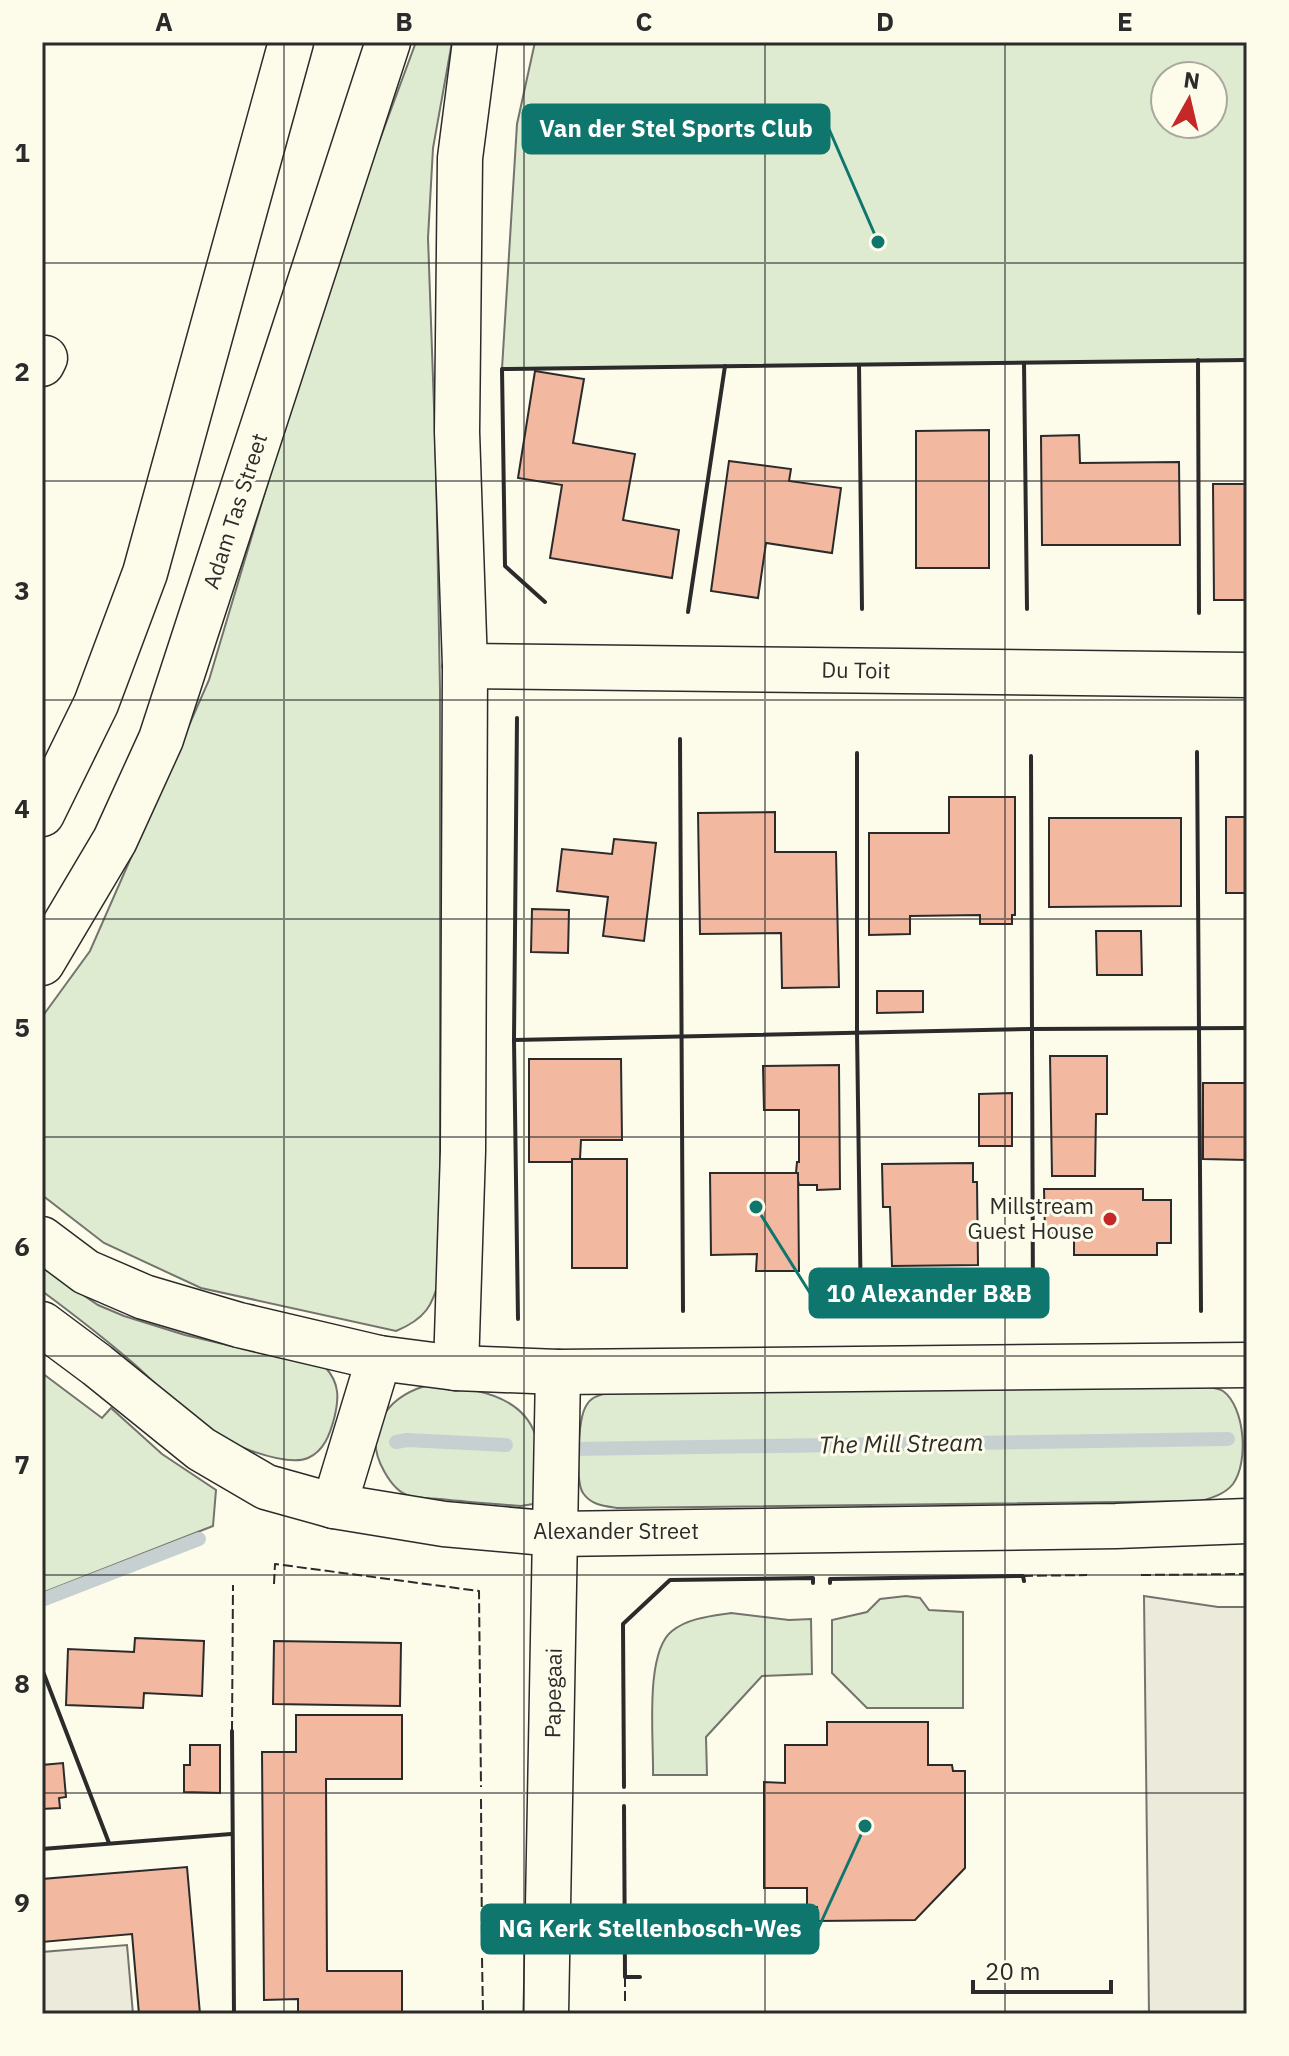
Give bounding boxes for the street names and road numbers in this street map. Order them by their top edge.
street label: Adam Tas Street [196,429,273,592]
street label: Du Toit [821,654,891,685]
street label: Alexander Street [533,1516,699,1545]
street label: Papegaai [537,1648,568,1738]

